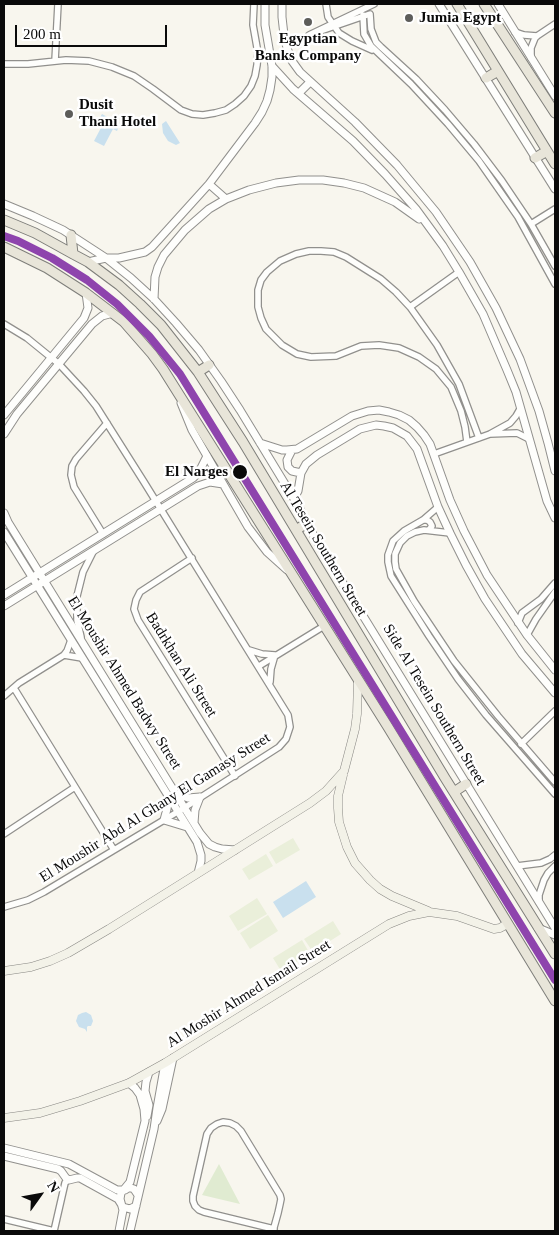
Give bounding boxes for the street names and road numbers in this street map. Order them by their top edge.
street label: Al Tesein Southern Street [276,478,370,620]
street label: El Moushir Ahmed Badwy Street [63,593,185,773]
street label: Badrkhan Ali Street [142,609,220,721]
street label: Side Al Tesein Southern Street [379,621,489,789]
street label: El Moushir Abd Al Ghany El Gamasy Street [36,729,274,887]
street label: Al Moshir Ahmed Ismail Street [164,936,334,1052]

